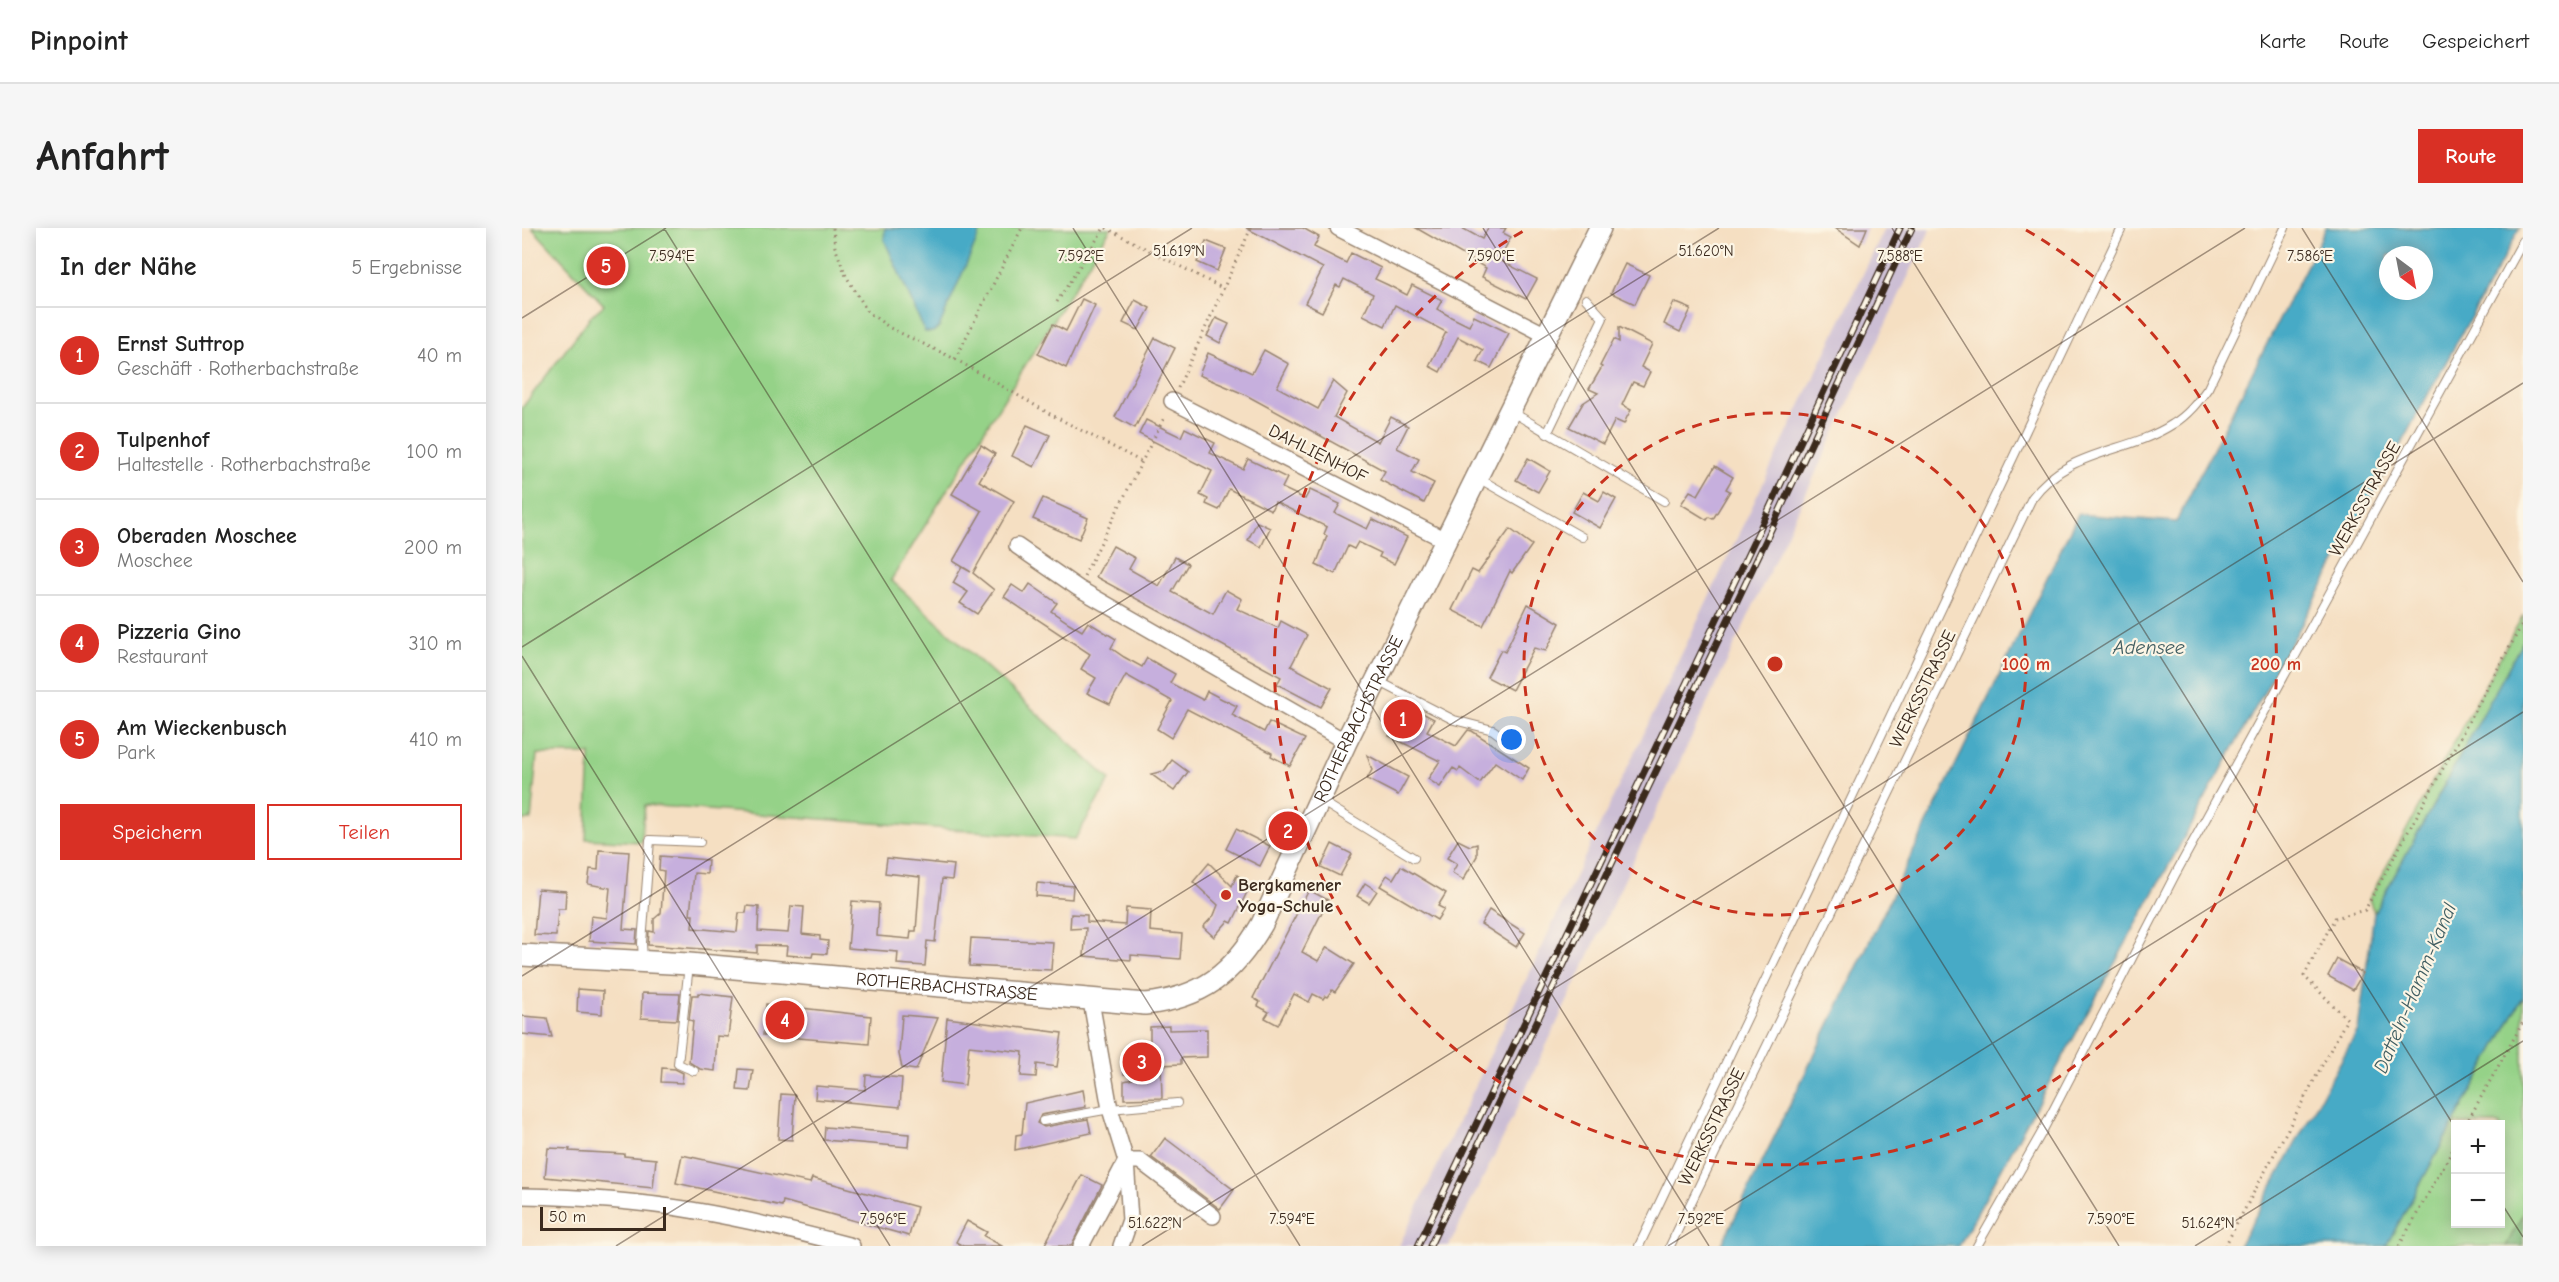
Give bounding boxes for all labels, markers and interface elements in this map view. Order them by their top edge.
text: Pinpoint [30,25,128,57]
text: Karte [2259,29,2306,53]
text: Route [2339,29,2389,53]
text: Gespeichert [2422,29,2529,53]
button: Route [2418,129,2523,183]
text: Anfahrt [36,132,169,181]
text: 51.619°N [1153,242,1205,260]
text: 51.620°N [1678,242,1734,260]
pin: 5 [586,243,626,288]
north arrow [2379,246,2433,300]
text: 7.594°E [649,247,695,265]
text: 7.592°E [1058,247,1104,265]
text: 7.590°E [1467,247,1515,265]
text: 7.588°E [1877,247,1923,265]
text: 7.586°E [2287,247,2333,265]
text: In der Nähe [60,252,197,282]
text: 5 Ergebnisse [352,256,462,279]
text: Ernst Suttrop [117,331,245,357]
text: 1 [76,344,83,367]
text: 40 m [417,344,462,367]
text: Geschäft · Rotherbachstraße [117,357,359,380]
street label: DAHLIENHOF [1265,420,1372,488]
text: Tulpenhof [117,427,209,453]
street label: WERKSSTRASSE [2325,438,2405,560]
text: 2 [75,440,84,463]
text: 100 m [407,440,462,463]
text: Haltestelle · Rotherbachstraße [117,453,371,476]
text: Oberaden Moschee [117,523,297,549]
text: 3 [75,536,84,559]
text: 200 m [404,536,462,559]
text: Moschee [117,549,193,572]
text: Pizzeria Gino [117,619,241,645]
street label: WERKSSTRASSE [1885,627,1961,751]
text: 4 [75,632,84,655]
text: 310 m [409,632,462,655]
street label: ROTHERBACHSTRASSE [1309,632,1407,805]
water label: Adensee [2112,636,2185,659]
text: Restaurant [117,645,207,668]
centre of rings [1765,654,1785,674]
text: 100 m [2002,654,2050,675]
text: 200 m [2251,654,2301,675]
pin: 1 [1384,696,1422,742]
text: Am Wieckenbusch [117,715,287,741]
your location [1497,725,1526,754]
text: 5 [74,728,85,751]
text: 410 m [409,728,462,751]
text: Park [117,741,155,764]
button: Speichern [60,804,255,860]
button: Teilen [267,804,462,860]
pin: 2 [1268,808,1308,854]
place label: Bergkamener Yoga-Schule [1238,875,1342,917]
marker: Bergkamener Yoga-Schule [1219,888,1233,902]
water label: Datteln-Hamm-Kanal [2369,899,2461,1076]
street label: ROTHERBACHSTRASSE [855,968,1039,1005]
pin: 4 [766,998,804,1042]
pin: 3 [1122,1040,1162,1084]
street label: WERKSSTRASSE [1674,1065,1750,1189]
map controls [2451,1120,2505,1228]
button: + [2451,1120,2505,1174]
button: − [2451,1174,2505,1228]
scale bar [540,1204,666,1232]
text: 50 m [549,1208,586,1226]
text: 7.596°E [860,1210,906,1228]
text: 7.594°E [1269,1210,1315,1228]
text: 7.592°E [1678,1210,1724,1228]
text: 7.590°E [2087,1210,2135,1228]
text: 51.622°N [1128,1214,1182,1232]
text: 51.624°N [2181,1214,2235,1232]

